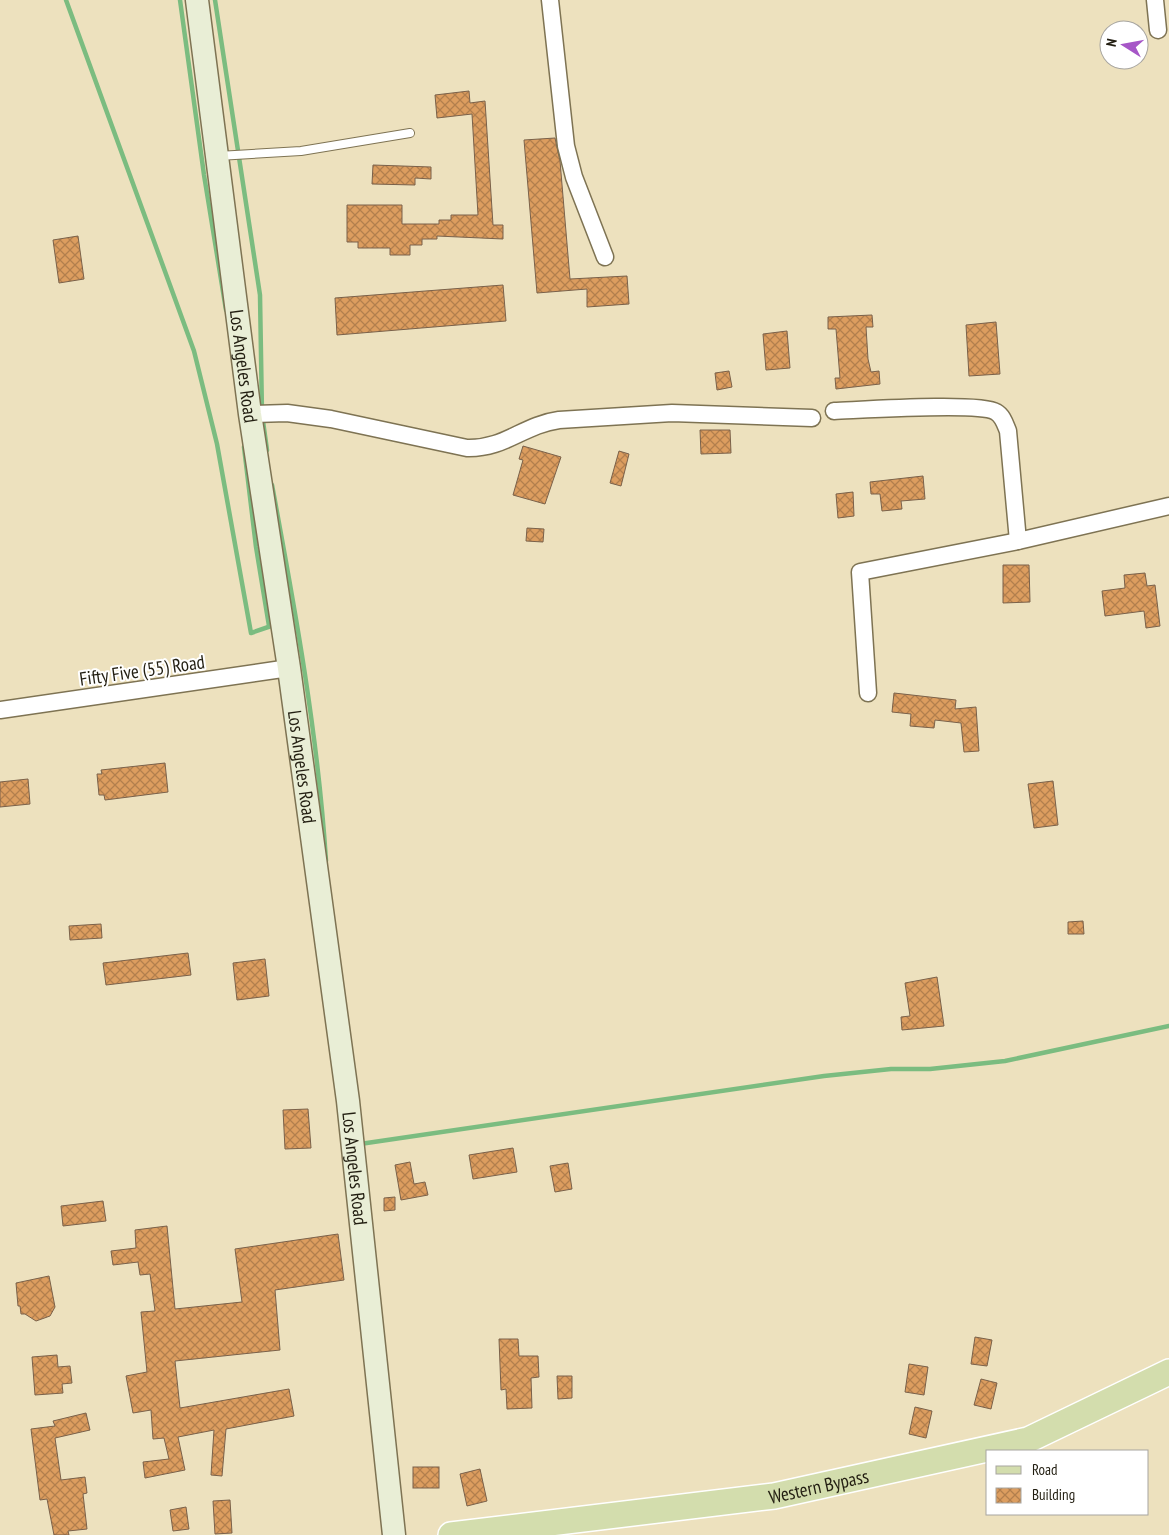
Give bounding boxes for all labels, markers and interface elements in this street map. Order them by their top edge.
north arrow [1099,20,1149,70]
text: N [1102,37,1121,48]
street label: Los Angeles Road [225,308,263,424]
street label: Fifty Five (55) Road [78,649,206,691]
street label: Los Angeles Road [283,709,322,825]
street label: Los Angeles Road [337,1110,373,1226]
legend [986,1450,1149,1515]
text: Road [1032,1460,1058,1479]
street label: Western Bypass [766,1463,871,1509]
text: Building [1032,1485,1075,1504]

